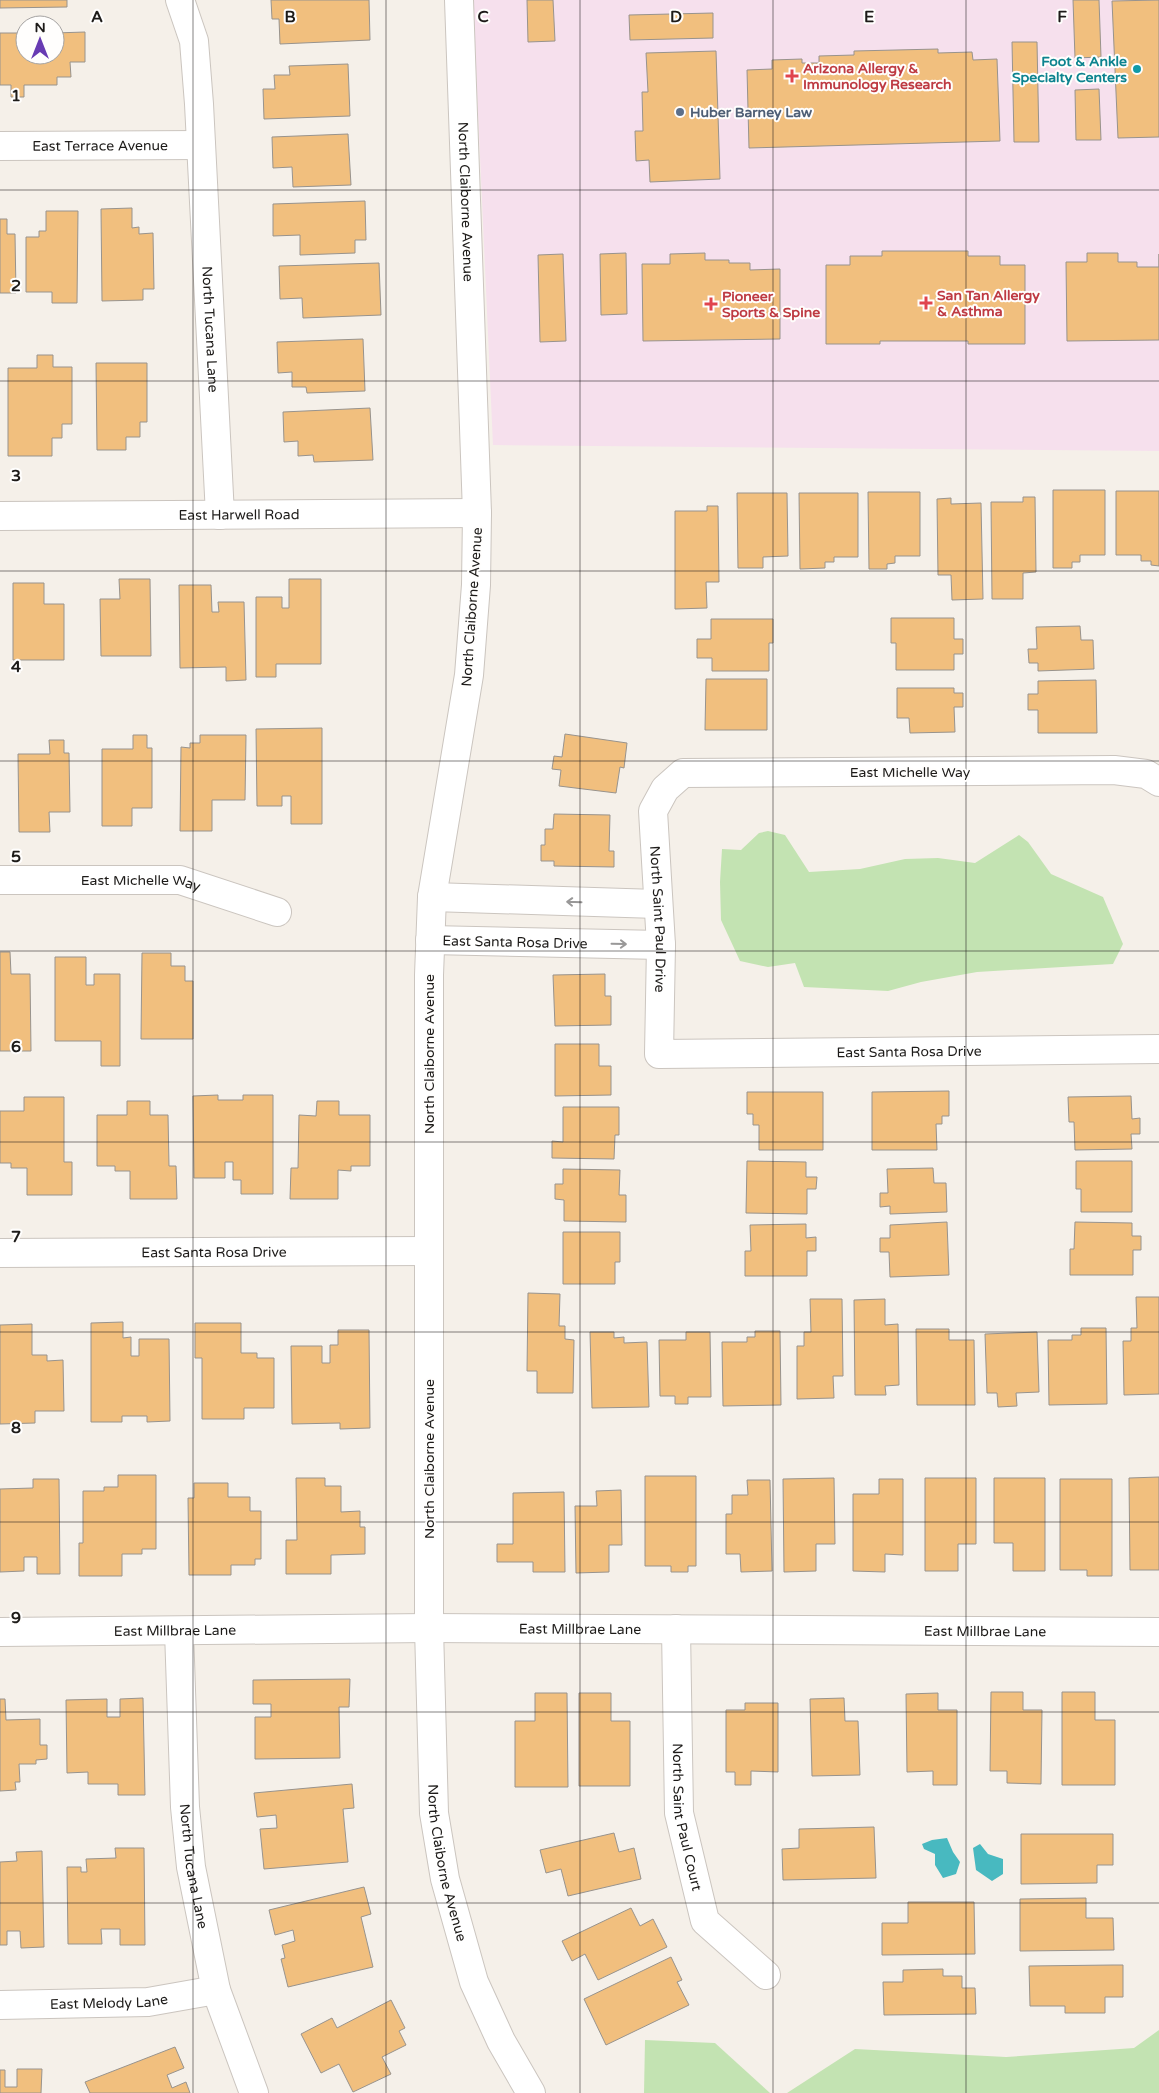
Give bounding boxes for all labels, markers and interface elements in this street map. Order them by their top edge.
text: A [91,7,103,27]
text: B [284,7,296,27]
text: C [477,7,489,27]
text: D [670,7,682,27]
text: E [864,7,874,27]
text: F [1057,7,1067,27]
north arrow [15,15,65,65]
text: N [34,19,46,36]
place label: Foot & Ankle Specialty Centers [1012,53,1127,86]
place label: Arizona Allergy & Immunology Research [803,60,952,93]
marker: Foot & Ankle Specialty Centers [1131,63,1143,75]
marker: Arizona Allergy & Immunology Research [785,69,799,83]
text: 1 [11,86,21,106]
place label: Huber Barney Law [690,104,812,121]
marker: Huber Barney Law [674,106,686,118]
street label: North Claiborne Avenue [455,122,477,282]
street label: East Terrace Avenue [32,137,168,154]
street label: North Tucana Lane [199,266,222,393]
text: 2 [11,276,21,296]
place label: San Tan Allergy & Asthma [937,287,1040,320]
place label: Pioneer Sports & Spine [722,288,820,321]
marker: San Tan Allergy & Asthma [919,296,933,310]
marker: Pioneer Sports & Spine [704,297,718,311]
text: 3 [11,466,21,486]
street label: East Harwell Road [178,506,300,523]
street label: North Claiborne Avenue [458,527,486,687]
text: 4 [11,657,21,677]
street label: East Michelle Way [850,764,971,781]
street label: North Saint Paul Drive [647,845,670,993]
text: 5 [11,847,21,867]
street label: East Michelle Way [81,872,203,895]
one-way arrow [566,897,582,907]
street label: East Santa Rosa Drive [442,932,588,952]
one-way arrow [610,939,626,949]
street label: North Claiborne Avenue [421,974,438,1134]
text: 6 [11,1037,21,1057]
street label: East Santa Rosa Drive [836,1042,982,1061]
text: 7 [11,1227,21,1247]
street label: East Santa Rosa Drive [141,1243,287,1261]
street label: North Claiborne Avenue [421,1379,438,1539]
text: 8 [11,1418,21,1438]
text: 9 [11,1608,21,1628]
street label: East Millbrae Lane [519,1620,641,1638]
street label: East Millbrae Lane [114,1621,236,1639]
street label: East Millbrae Lane [924,1622,1046,1640]
street label: North Saint Paul Court [669,1743,706,1893]
street label: North Claiborne Avenue [425,1784,471,1943]
street label: North Tucana Lane [176,1803,212,1930]
street label: East Melody Lane [50,1990,169,2012]

